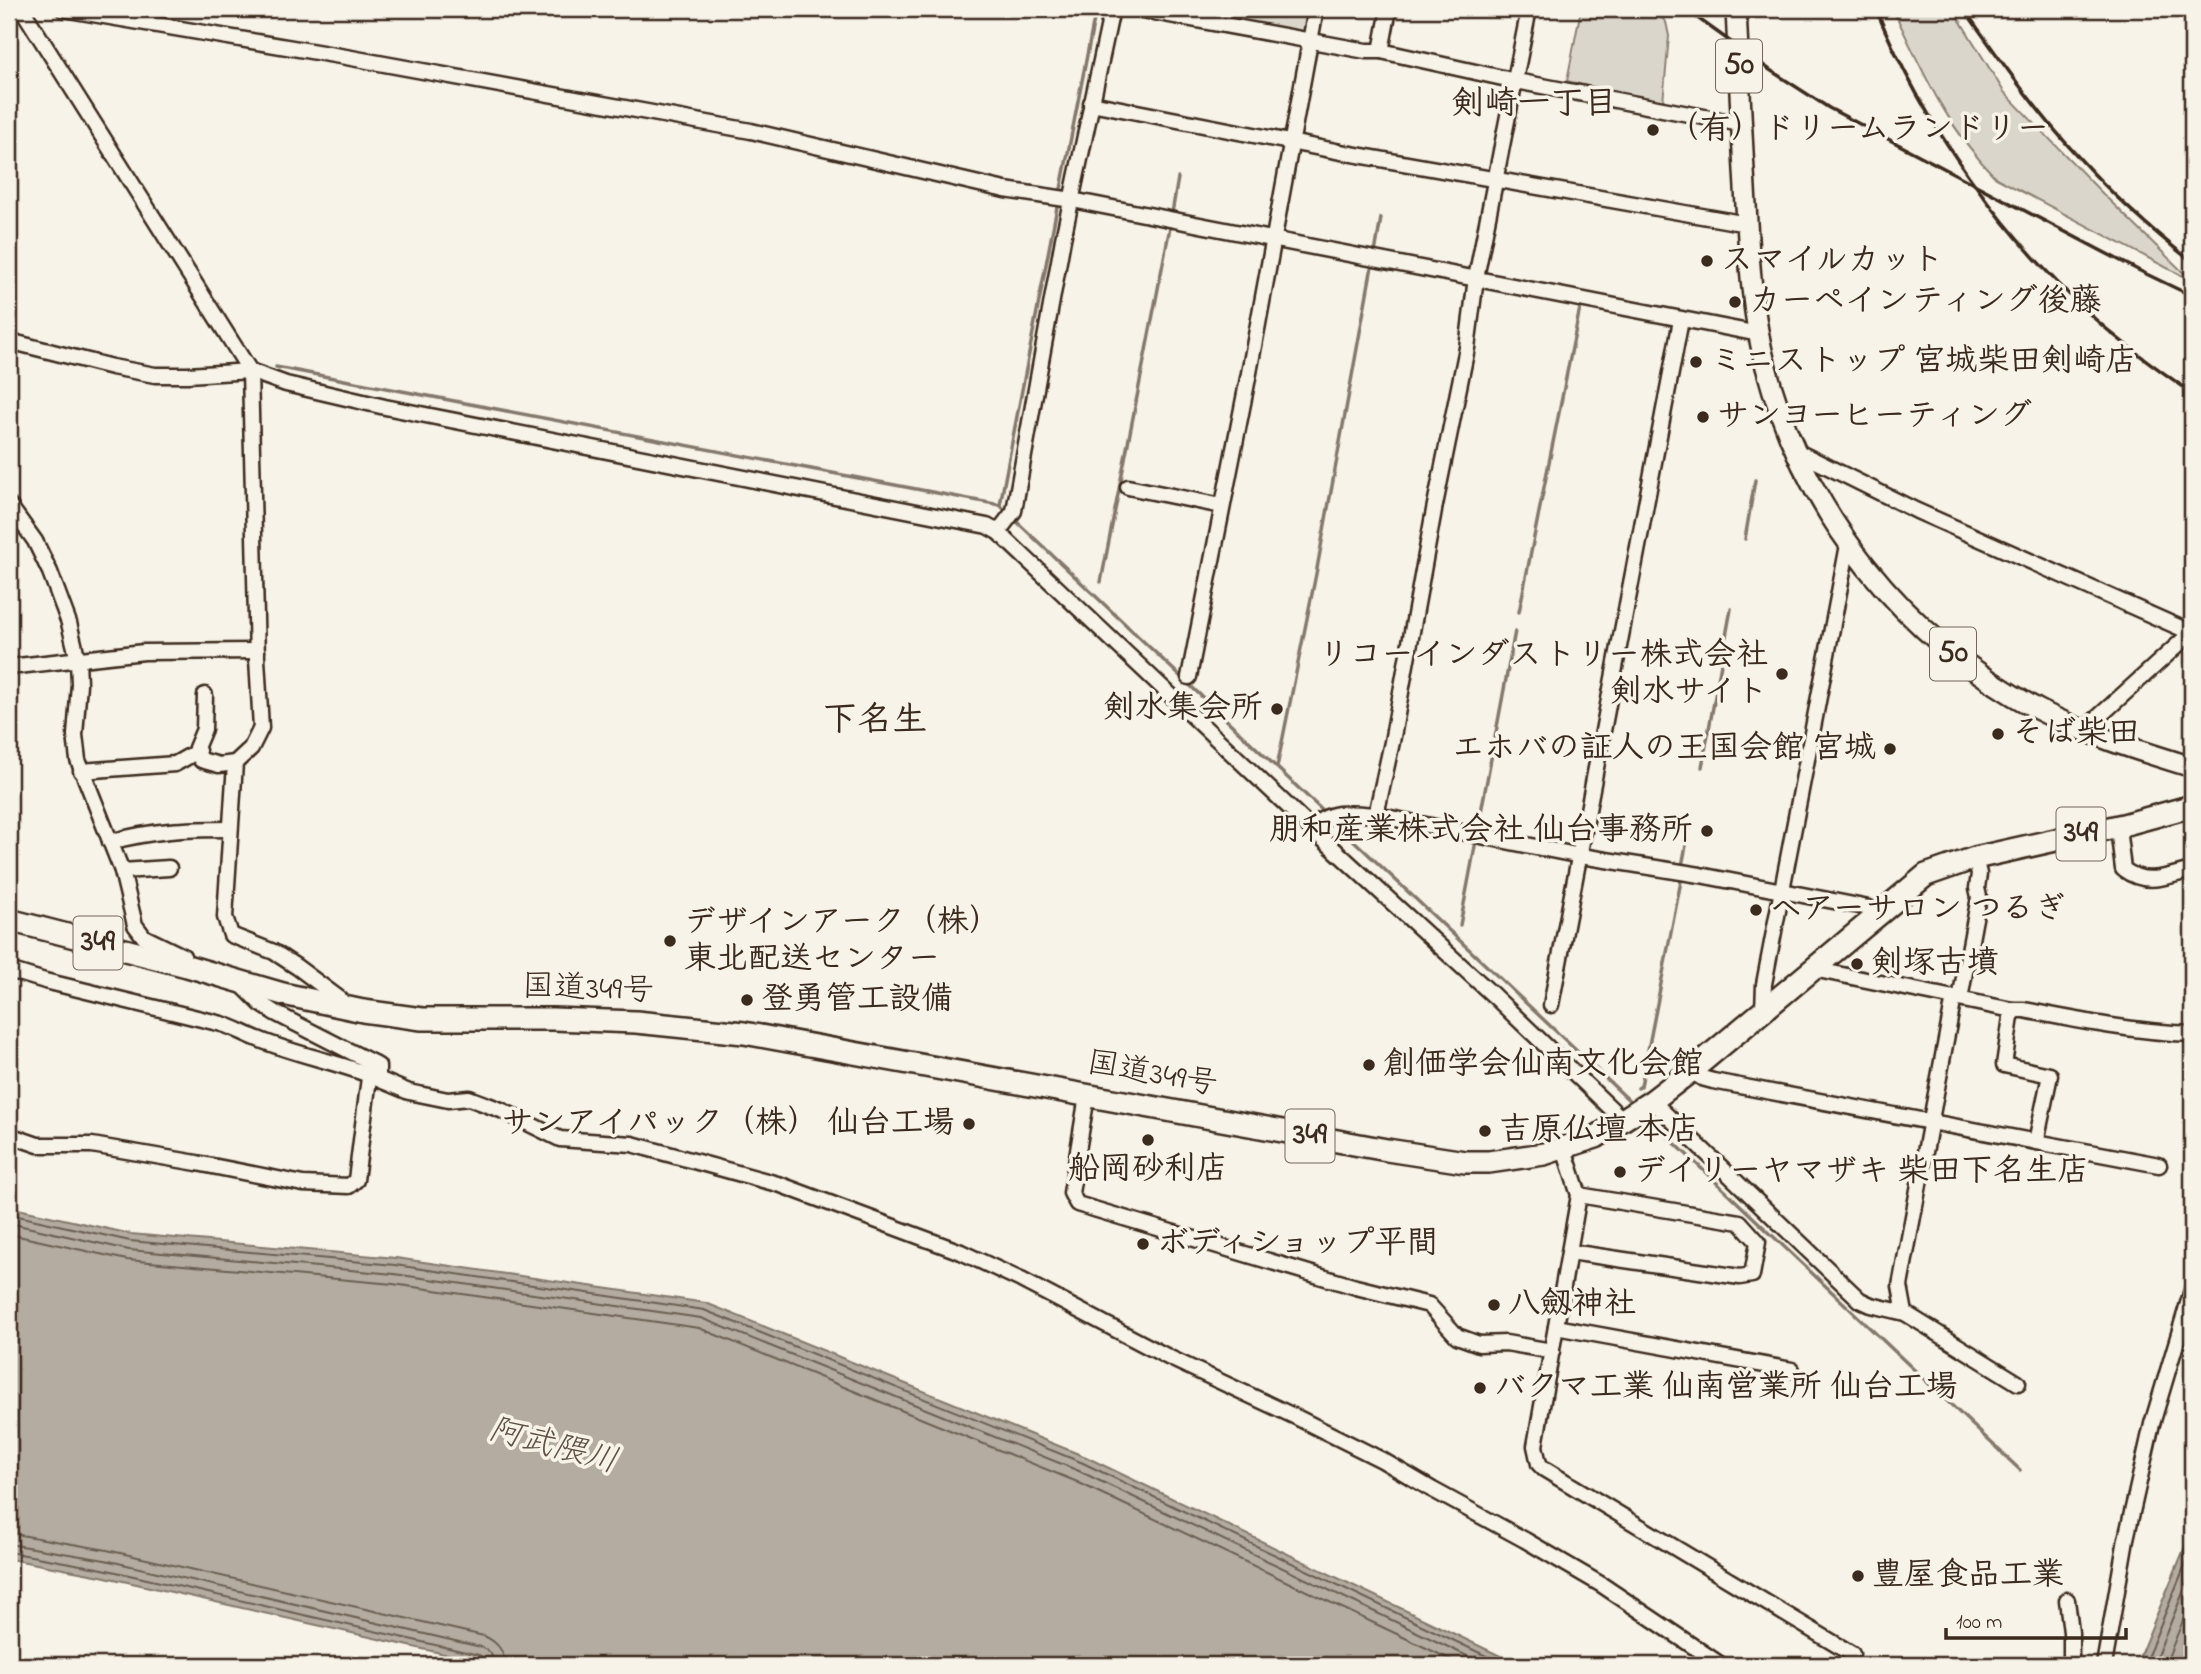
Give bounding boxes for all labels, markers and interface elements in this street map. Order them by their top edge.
road number: 50 [1716,40,1762,92]
district label: 剣崎一丁目 [1452,81,1617,129]
place label: （有）ドリームランドリー [1667,107,2049,154]
marker: （有）ドリームランドリー [1645,122,1661,138]
place label: スマイルカット [1721,238,1944,285]
marker: スマイルカット [1699,253,1715,269]
place label: カーペインティング後藤 [1749,279,2102,326]
marker: カーペインティング後藤 [1727,294,1743,310]
place label: ミニストップ 宮城柴田剣崎店 [1710,339,2137,386]
marker: ミニストップ 宮城柴田剣崎店 [1688,354,1704,370]
place label: サンヨーヒーティング [1717,394,2032,441]
marker: サンヨーヒーティング [1695,409,1711,425]
road number: 50 [1930,628,1976,680]
place label: リコーインダストリー株式会社 剣水サイト [1317,633,1768,717]
marker: リコーインダストリー株式会社 剣水サイト [1774,666,1790,682]
place label: 剣水集会所 [1103,686,1263,733]
district label: 下名生 [822,696,928,747]
marker: 剣水集会所 [1269,701,1285,717]
place label: そば柴田 [2012,711,2140,758]
place label: エホバの証人の王国会館 宮城 [1452,726,1876,773]
marker: そば柴田 [1990,726,2006,742]
marker: エホバの証人の王国会館 宮城 [1882,741,1898,757]
road number: 349 [2056,807,2106,860]
place label: 朋和産業株式会社 仙台事務所 [1269,808,1693,855]
marker: 朋和産業株式会社 仙台事務所 [1699,823,1715,839]
place label: ヘアーサロン つるぎ [1770,887,2066,934]
place label: デザインアーク（株） 東北配送センター [684,900,1001,984]
marker: ヘアーサロン つるぎ [1748,902,1764,918]
road number: 349 [74,917,122,970]
marker: デザインアーク（株） 東北配送センター [662,933,678,949]
place label: 剣塚古墳 [1871,941,1999,988]
marker: 剣塚古墳 [1849,956,1865,972]
street label: 国道349号 [521,964,655,1016]
place label: 登勇管工設備 [761,977,953,1024]
marker: 登勇管工設備 [739,992,755,1008]
street label: 国道349号 [1083,1040,1221,1110]
place label: 創価学会仙南文化会館 [1383,1042,1703,1089]
marker: 創価学会仙南文化会館 [1361,1057,1377,1073]
place label: サンアイパック（株） 仙台工場 [502,1101,955,1148]
place label: 吉原仏壇 本店 [1499,1108,1699,1155]
road number: 349 [1286,1110,1334,1162]
marker: サンアイパック（株） 仙台工場 [961,1116,977,1132]
marker: 吉原仏壇 本店 [1477,1123,1493,1139]
marker: 船岡砂利店 [1140,1132,1156,1148]
place label: 船岡砂利店 [1068,1147,1228,1194]
place label: デイリーヤマザキ 柴田下名生店 [1634,1149,2089,1196]
marker: デイリーヤマザキ 柴田下名生店 [1612,1164,1628,1180]
place label: ボディショップ平間 [1157,1221,1439,1268]
marker: ボディショップ平間 [1135,1236,1151,1252]
place label: 八劔神社 [1508,1282,1636,1329]
marker: 八劔神社 [1486,1297,1502,1313]
place label: バクマ工業 仙南営業所 仙台工場 [1494,1365,1958,1412]
marker: バクマ工業 仙南営業所 仙台工場 [1472,1380,1488,1396]
water label: 阿武隈川 [483,1407,623,1487]
place label: 豊屋食品工業 [1872,1553,2064,1600]
marker: 豊屋食品工業 [1850,1568,1866,1584]
scale bar [1946,1597,2126,1641]
text: 100 m [1956,1608,2002,1638]

